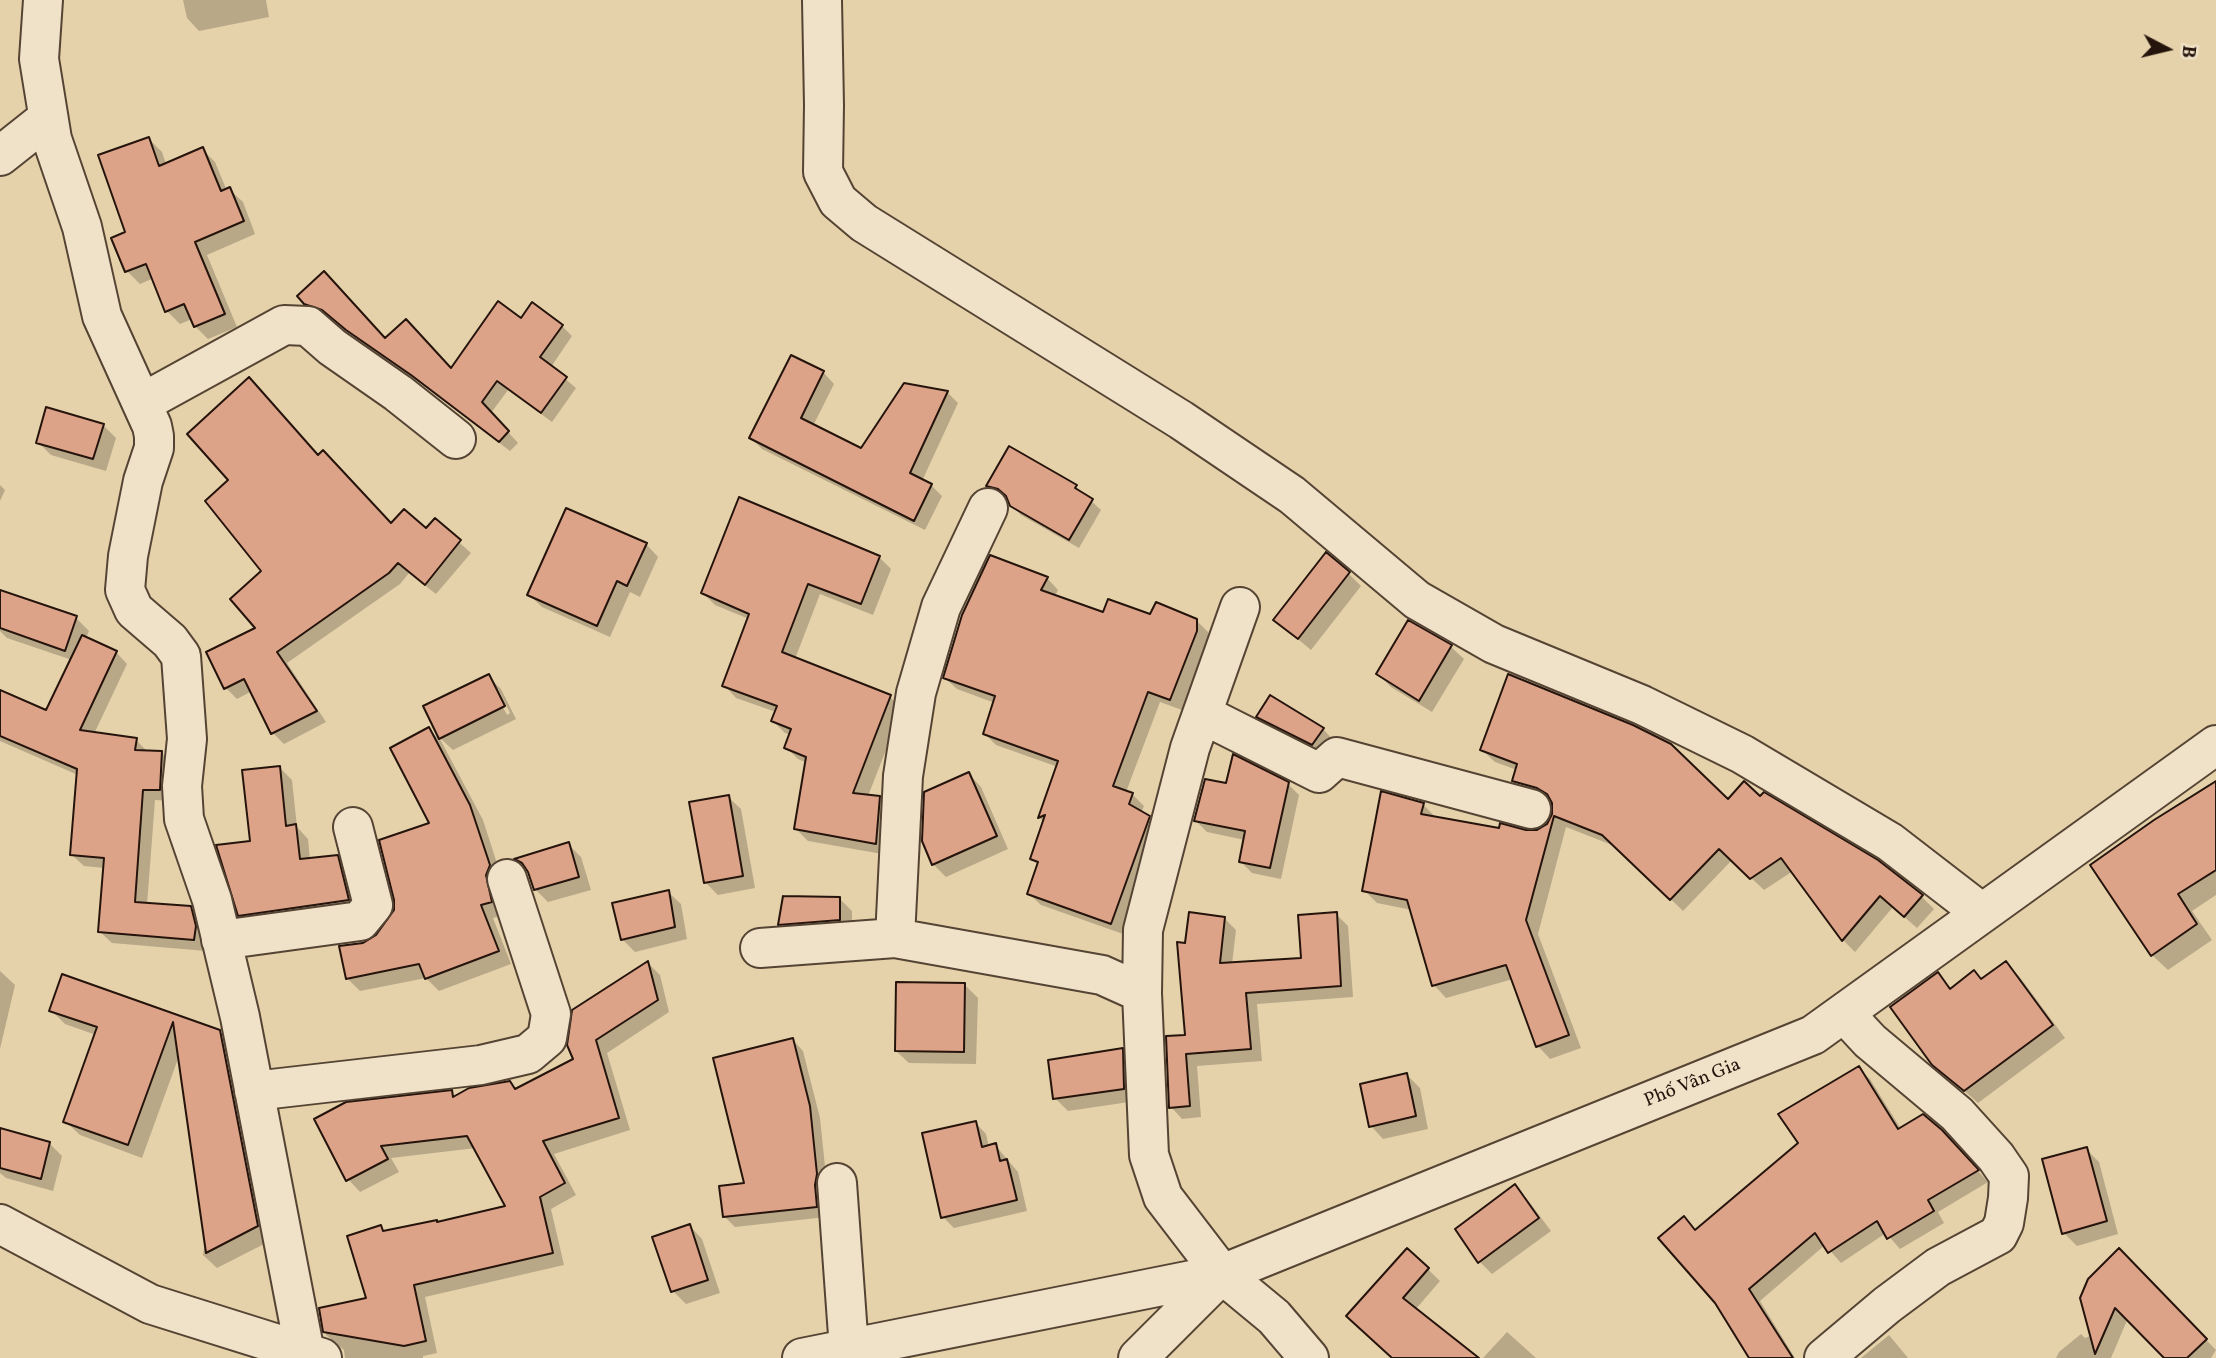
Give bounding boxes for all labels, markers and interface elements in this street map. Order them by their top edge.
north arrow [2132,14,2202,84]
text: B [2174,44,2202,59]
street label: Phố Vân Gia [1642,1054,1744,1114]

